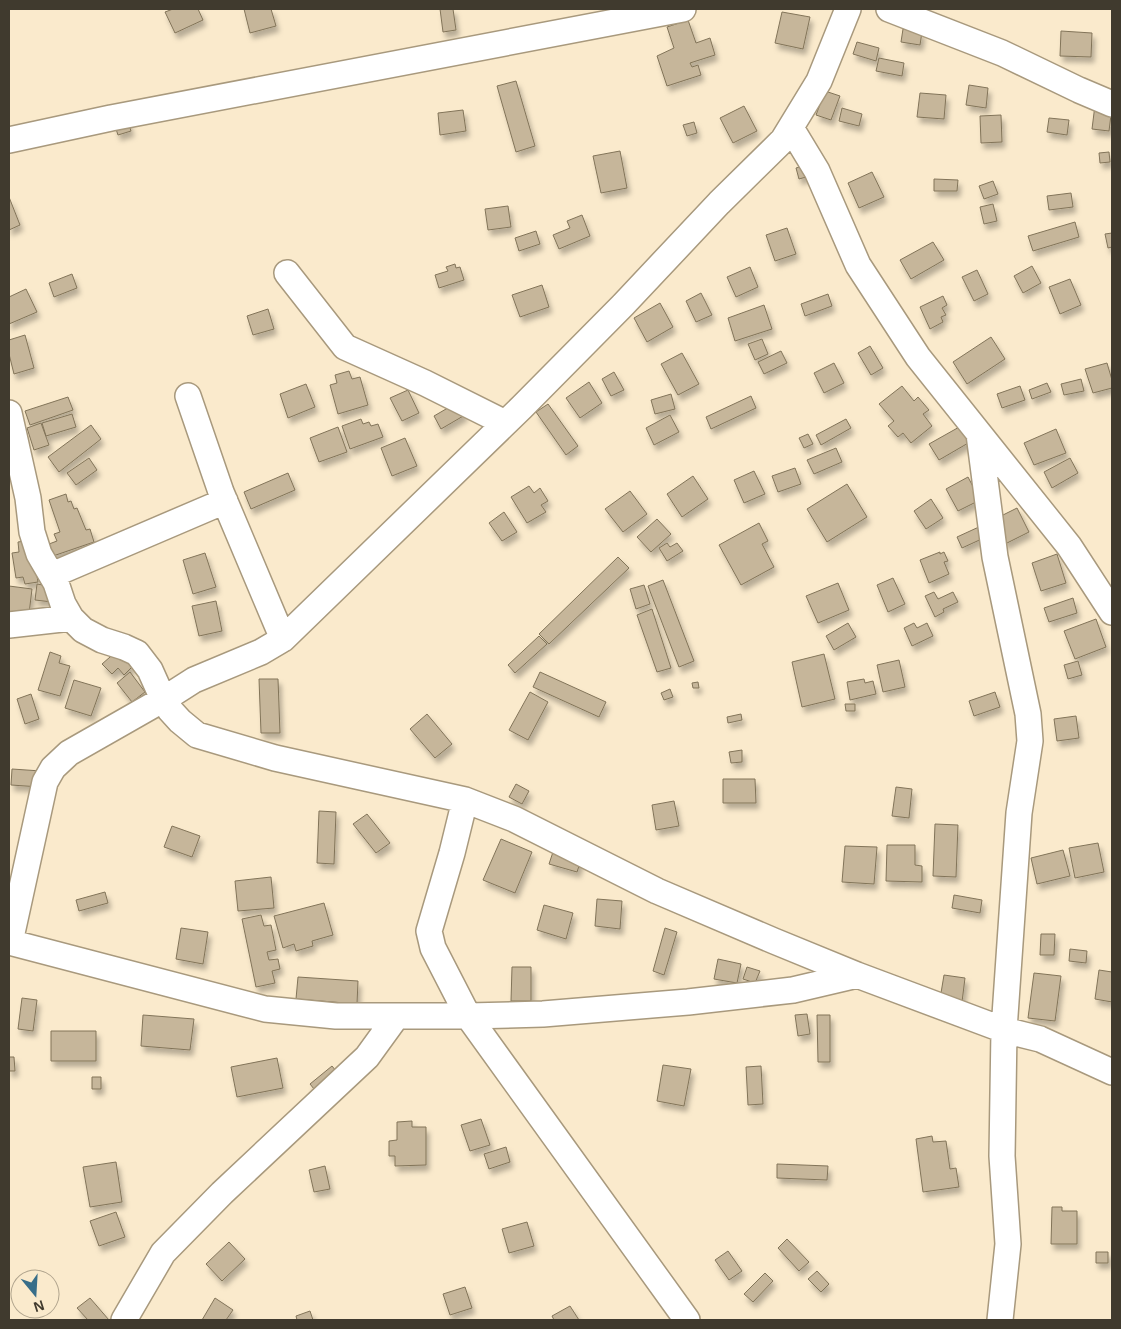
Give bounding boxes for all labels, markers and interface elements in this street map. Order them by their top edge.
north arrow [10,1269,60,1319]
text: N [32,1297,46,1316]

